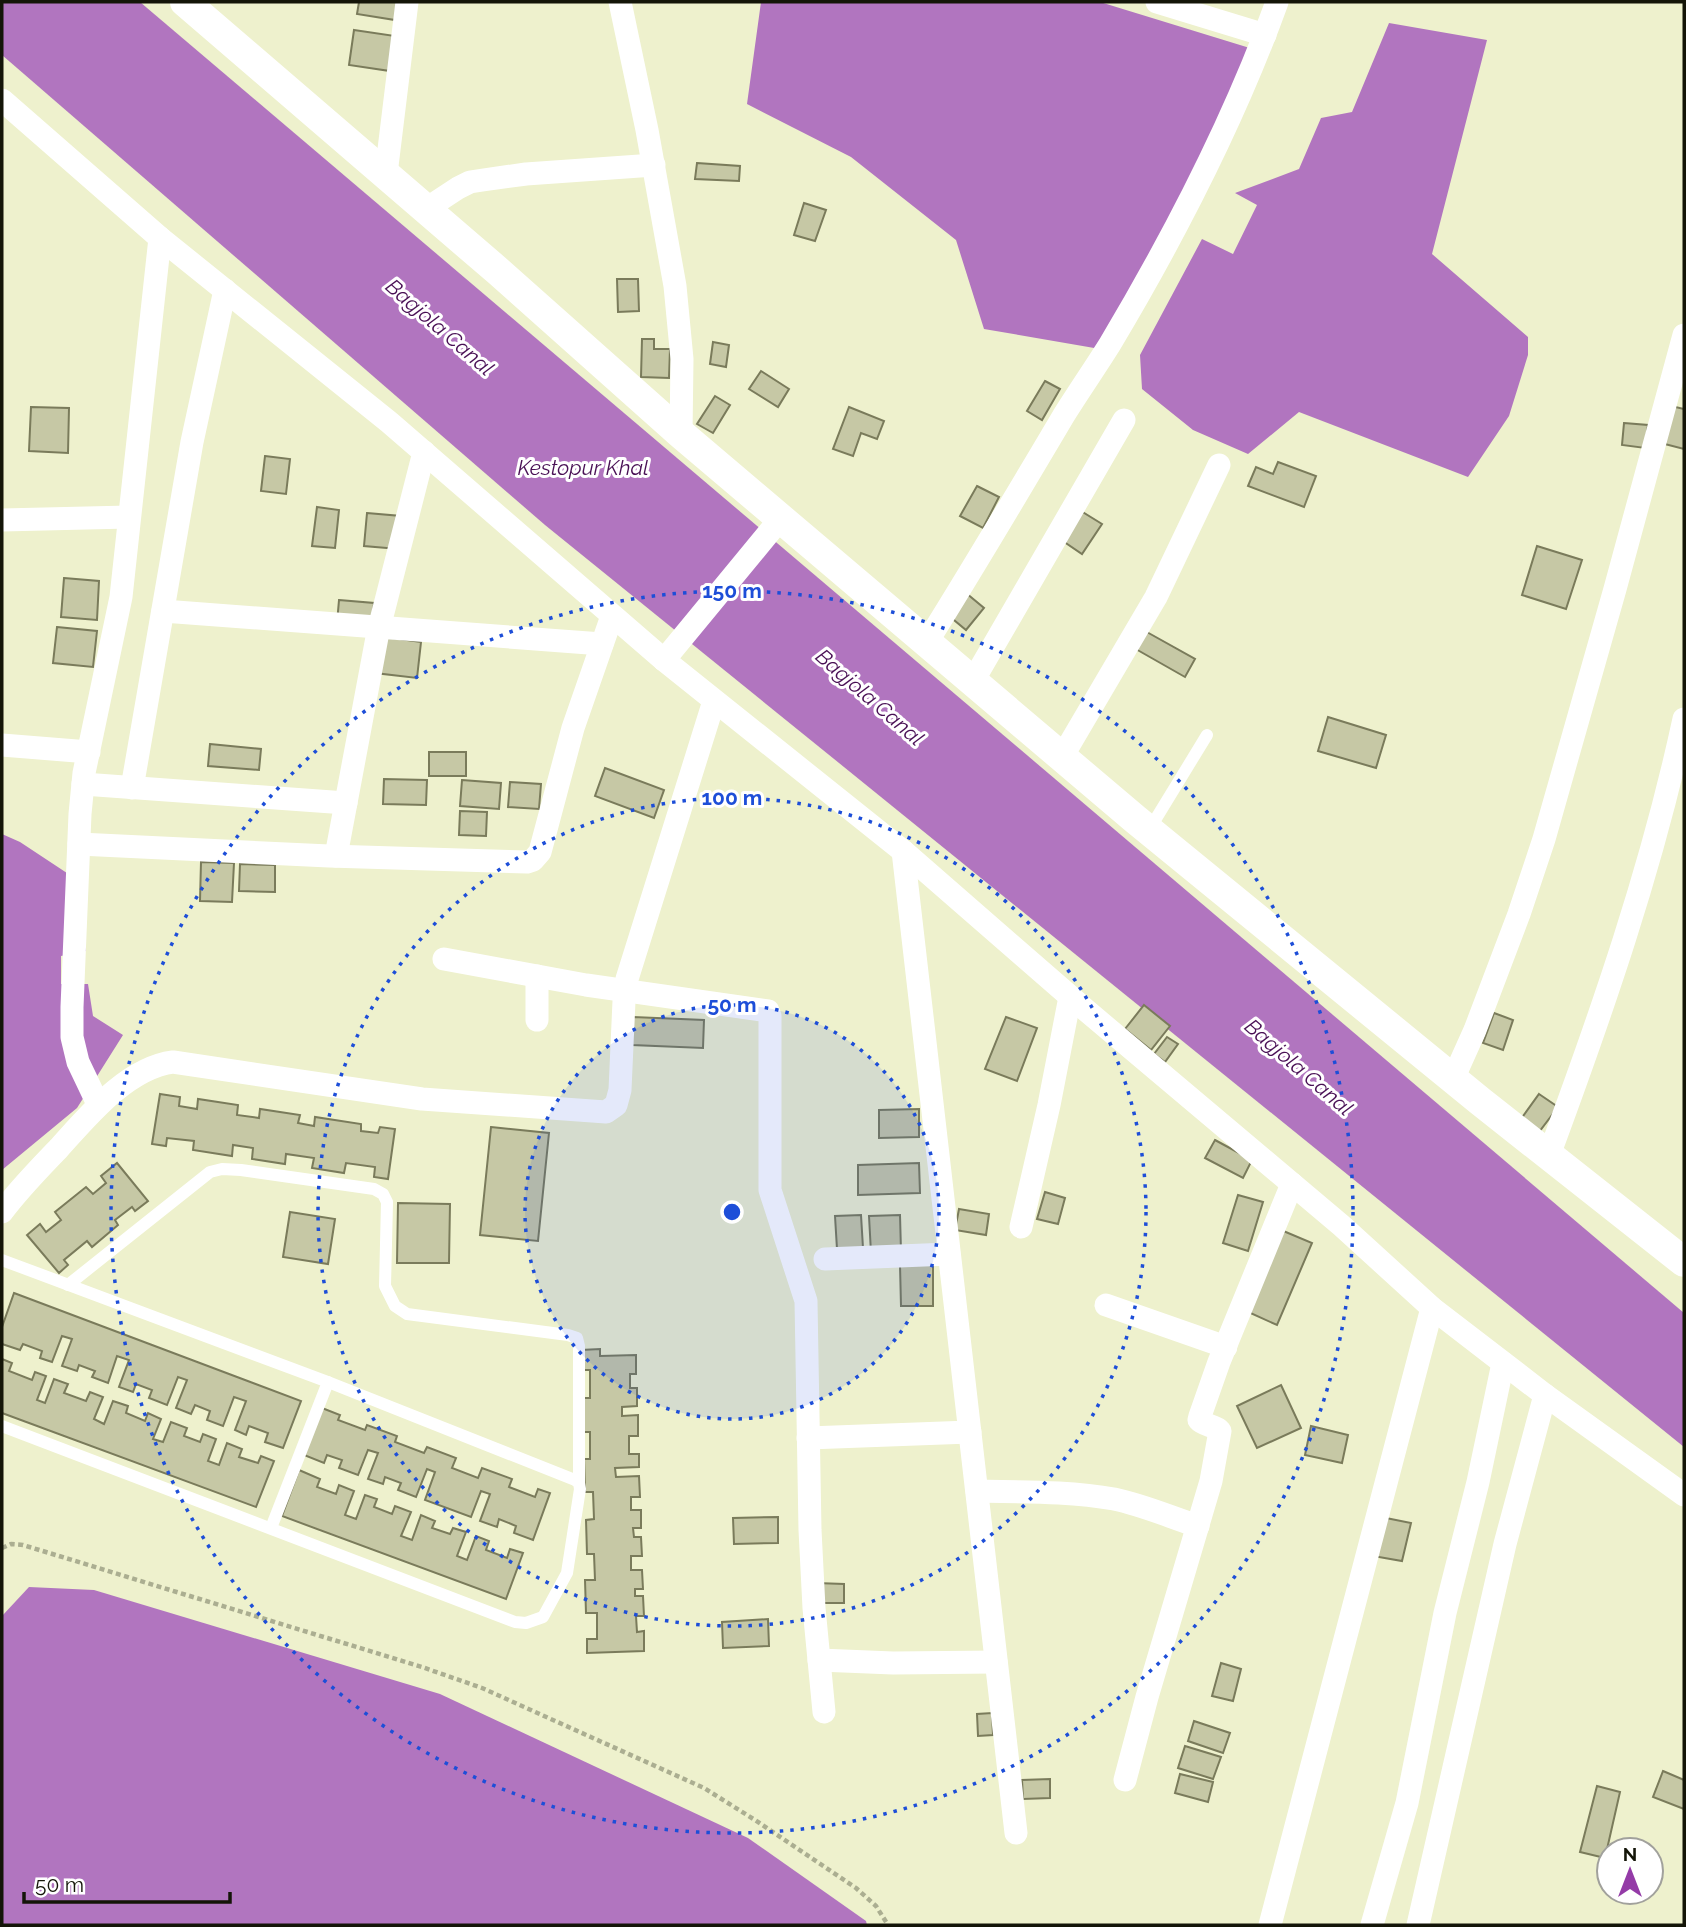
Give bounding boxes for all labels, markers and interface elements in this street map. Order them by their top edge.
water label: Bagjola Canal [381,273,499,381]
water label: Kestopur Khal [517,455,649,480]
text: 150 m [702,578,762,603]
water label: Bagjola Canal [811,643,929,751]
text: 100 m [702,785,762,810]
text: 50 m [707,992,757,1017]
water label: Bagjola Canal [1240,1013,1358,1121]
centre of rings [720,1200,744,1224]
north arrow [1595,1836,1665,1906]
text: N [1623,1843,1637,1865]
scale bar [24,1860,231,1904]
text: 50 m [35,1872,84,1897]

